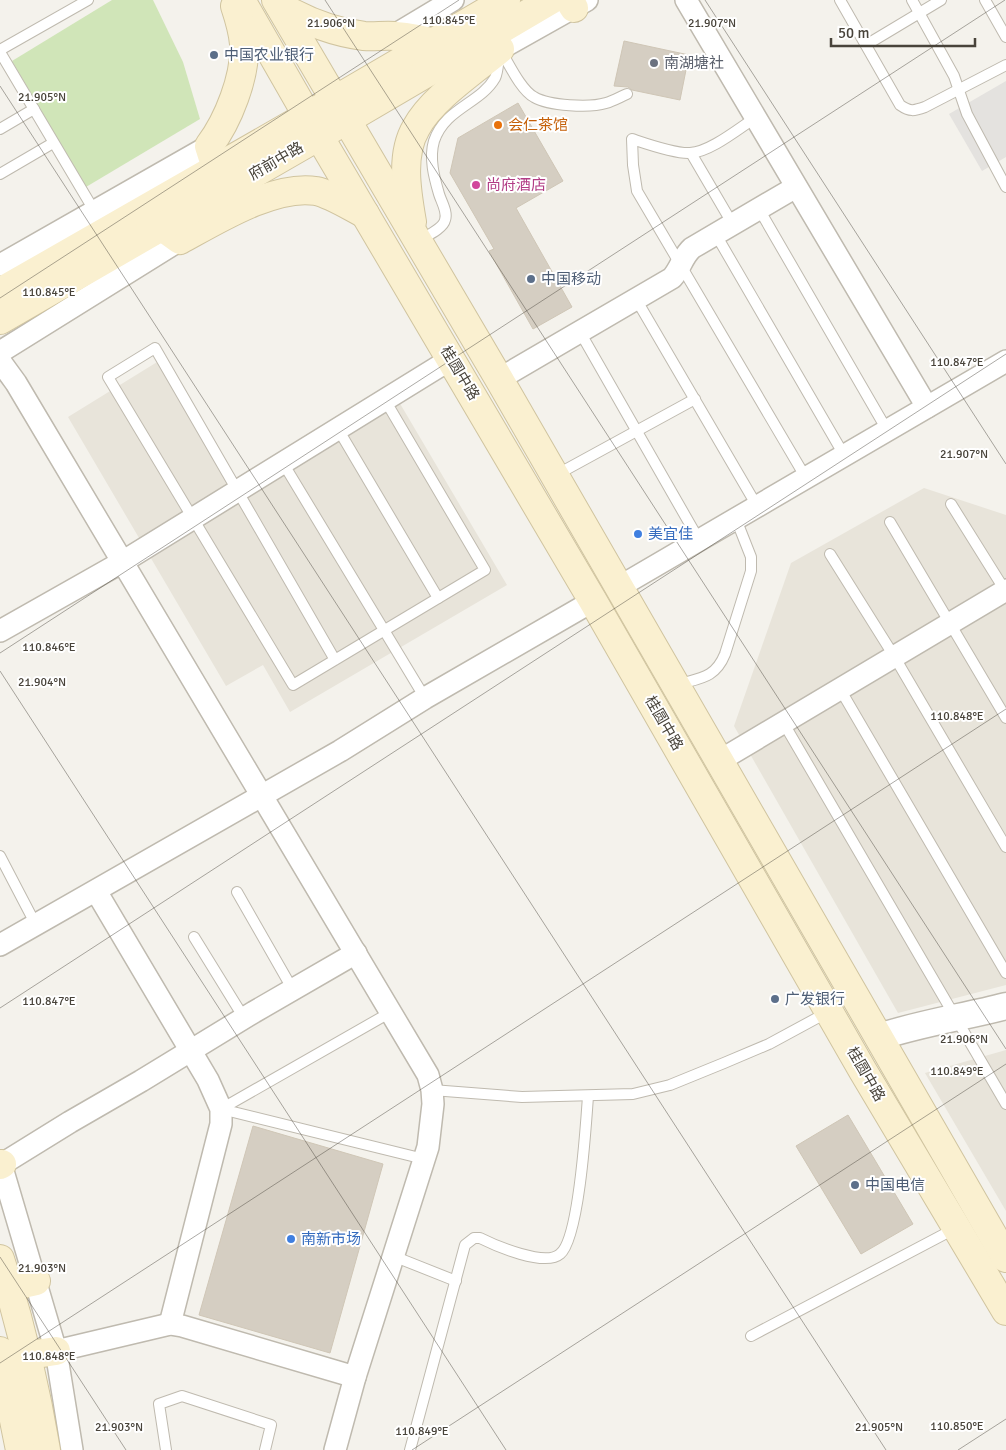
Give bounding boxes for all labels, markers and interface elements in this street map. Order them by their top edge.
text: 110.845°E [422,13,476,28]
scale bar [831,15,975,47]
text: 21.906°N [307,16,355,31]
text: 21.907°N [688,16,736,31]
text: 50 m [838,24,869,42]
place label: 中国农业银行 [224,46,314,64]
marker: 中国农业银行 [208,49,220,61]
place label: 南湖塘社 [664,54,724,72]
marker: 南湖塘社 [648,57,660,69]
text: 21.905°N [18,90,66,105]
place label: 会仁茶馆 [508,116,568,134]
marker: 会仁茶馆 [492,119,504,131]
street label: 府前中路 [246,138,306,184]
place label: 尚府酒店 [486,176,546,194]
marker: 尚府酒店 [470,179,482,191]
place label: 中国移动 [541,270,601,288]
marker: 中国移动 [525,273,537,285]
text: 110.845°E [22,285,76,300]
street label: 桂圆中路 [437,343,483,403]
text: 110.847°E [930,355,984,370]
text: 21.907°N [940,447,988,462]
place label: 美宜佳 [648,525,693,543]
marker: 美宜佳 [632,528,644,540]
text: 110.846°E [22,640,76,655]
text: 21.904°N [18,675,66,690]
street label: 桂圆中路 [641,693,687,753]
text: 110.848°E [930,709,984,724]
place label: 广发银行 [785,990,845,1008]
marker: 广发银行 [769,993,781,1005]
text: 110.847°E [22,994,76,1009]
text: 21.906°N [940,1032,988,1047]
street label: 桂圆中路 [843,1044,889,1104]
text: 110.849°E [930,1064,984,1079]
place label: 中国电信 [865,1176,925,1194]
marker: 中国电信 [849,1179,861,1191]
place label: 南新市场 [301,1230,361,1248]
marker: 南新市场 [285,1233,297,1245]
text: 21.903°N [18,1261,66,1276]
text: 110.848°E [22,1349,76,1364]
text: 110.850°E [930,1419,984,1434]
text: 21.903°N [95,1420,143,1435]
text: 21.905°N [855,1420,903,1435]
text: 110.849°E [395,1424,449,1439]

